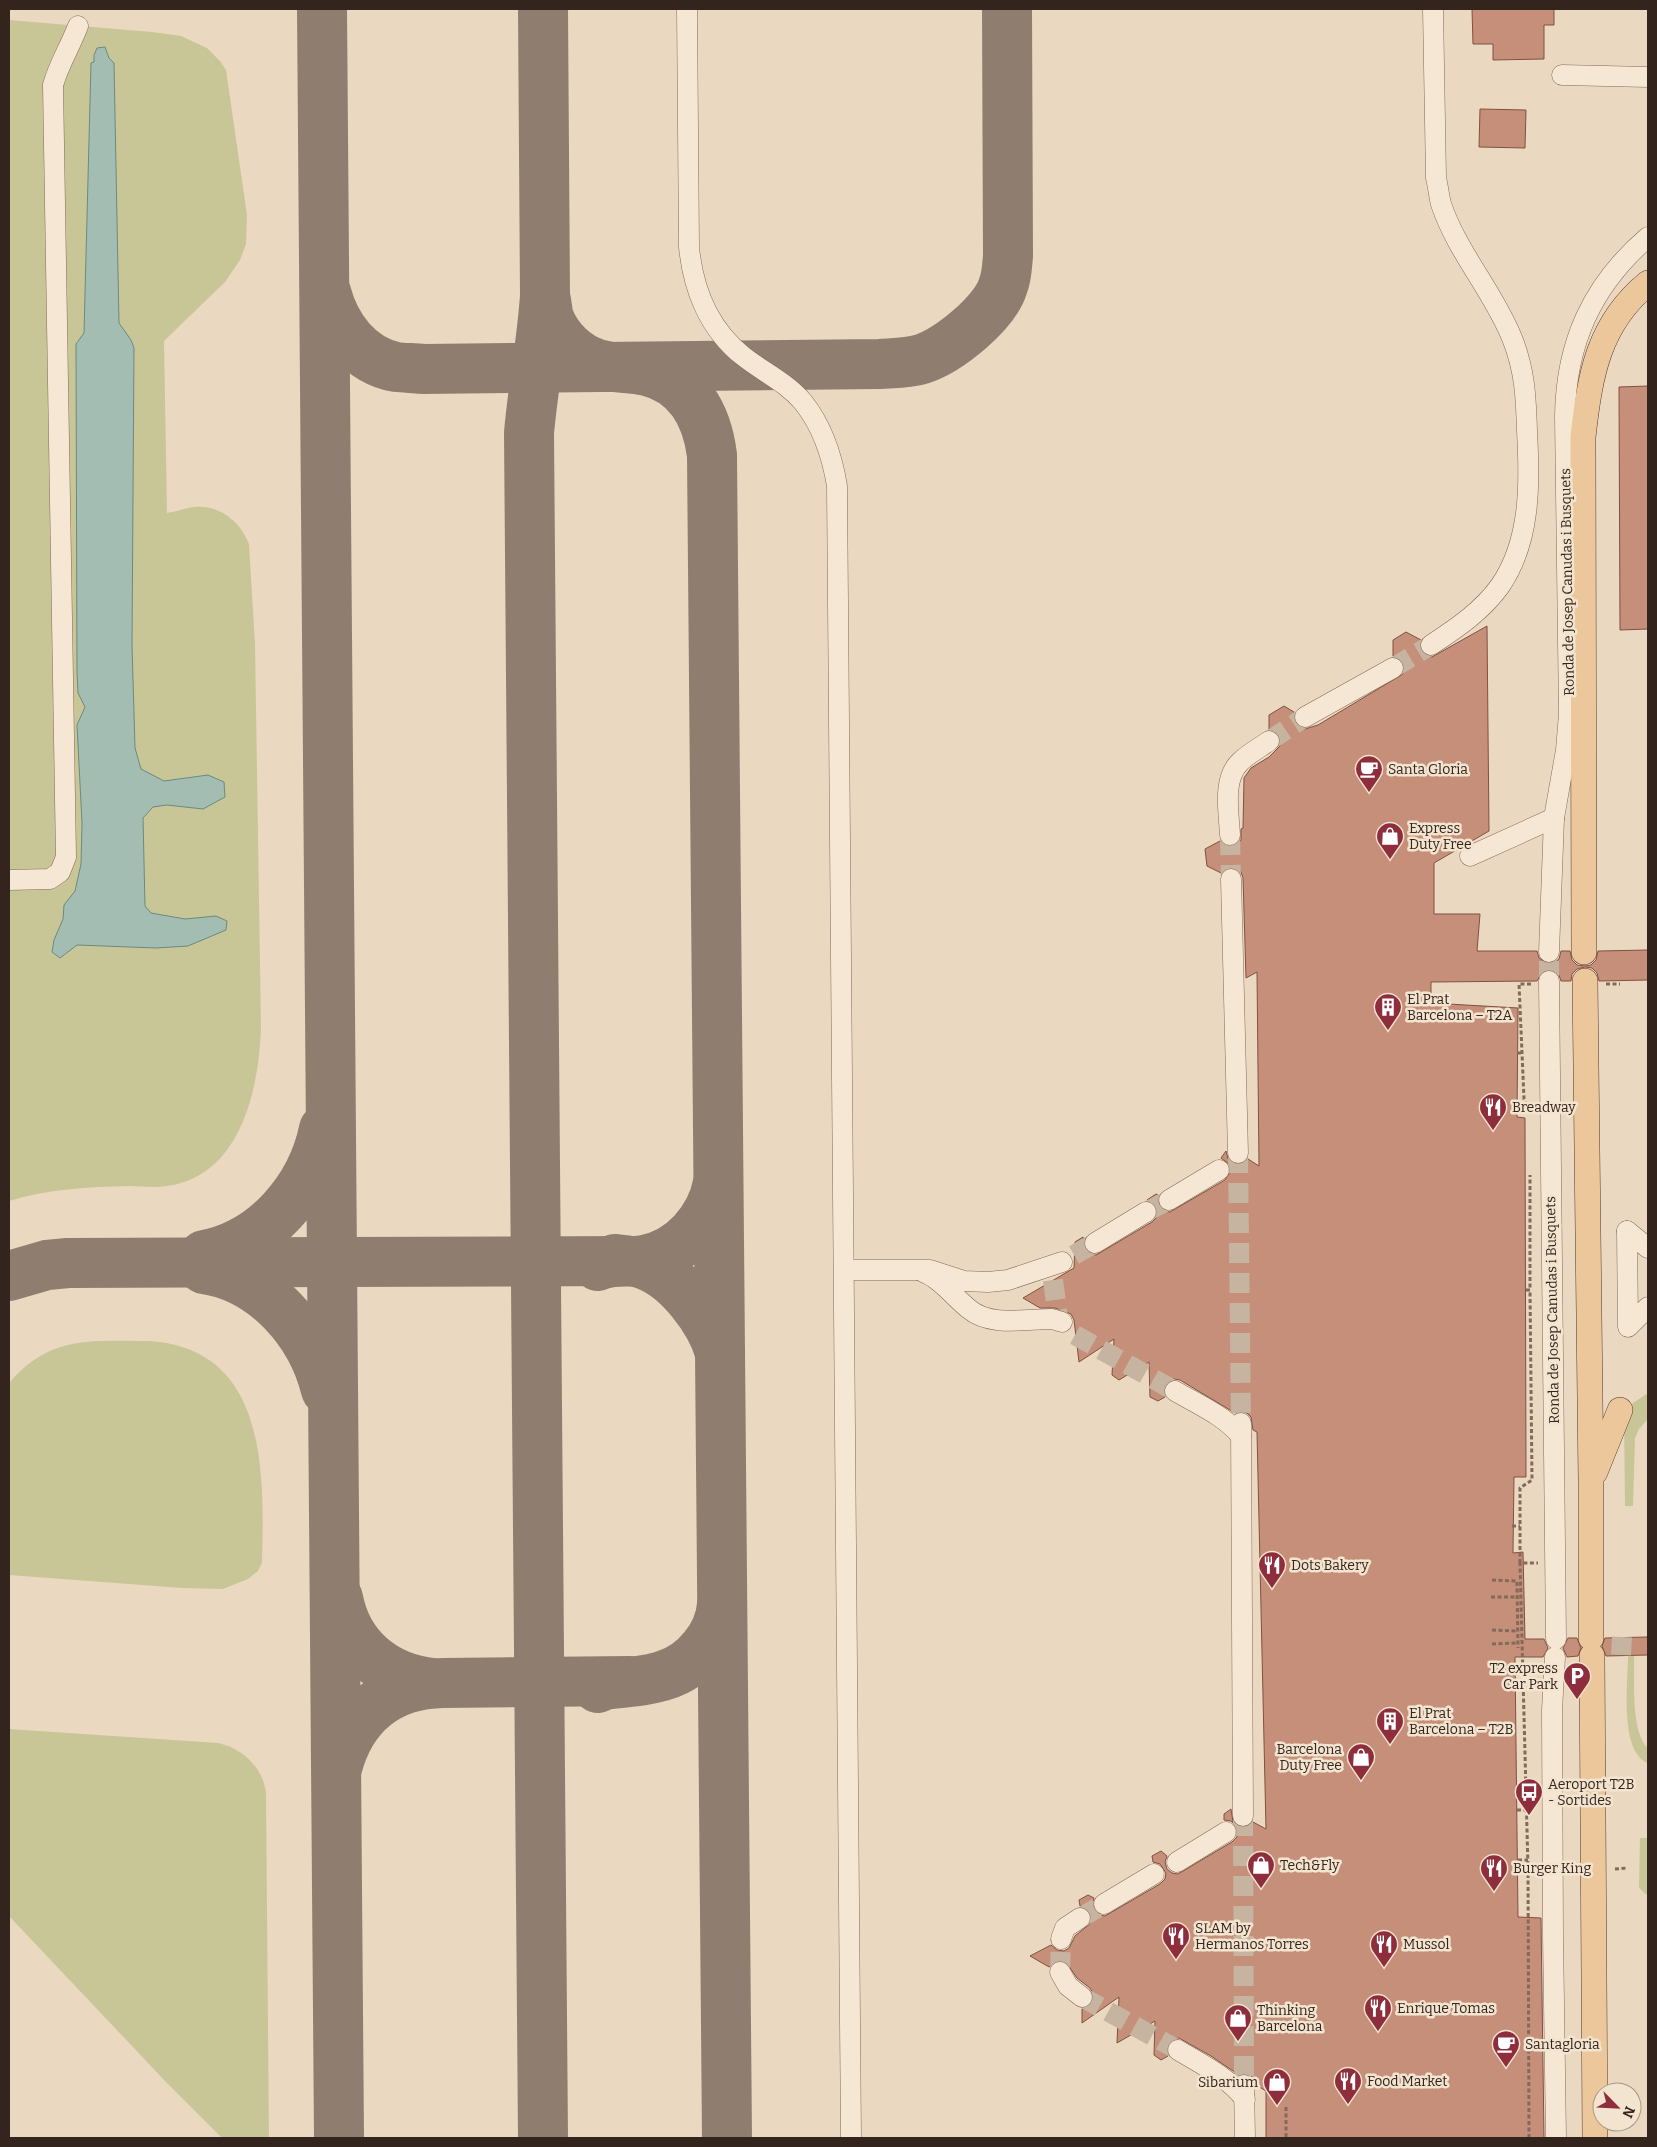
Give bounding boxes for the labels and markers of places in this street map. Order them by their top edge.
cafe icon: Santa Gloria [1354,754,1384,793]
place label: Santa Gloria [1388,761,1468,778]
place label: Express Duty Free [1409,820,1472,853]
shop icon: Express Duty Free [1375,821,1405,860]
place label: El Prat Barcelona – T2A [1407,991,1512,1024]
building icon: El Prat Barcelona – T2A [1373,992,1403,1031]
restaurant icon: Breadway [1478,1092,1508,1131]
place label: Breadway [1512,1099,1576,1116]
restaurant icon: Dots Bakery [1257,1550,1287,1589]
place label: Dots Bakery [1291,1557,1369,1574]
place label: T2 express Car Park [1489,1660,1558,1693]
parking icon: T2 express Car Park [1562,1661,1592,1700]
place label: El Prat Barcelona – T2B [1409,1705,1514,1738]
building icon: El Prat Barcelona – T2B [1375,1706,1405,1745]
place label: Barcelona Duty Free [1277,1741,1342,1774]
shop icon: Barcelona Duty Free [1346,1742,1376,1781]
place label: Aeroport T2B - Sortides [1548,1776,1635,1809]
bus stop icon: Aeroport T2B - Sortides [1514,1777,1544,1816]
shop icon: Tech&Fly [1246,1850,1276,1889]
restaurant icon: Burger King [1479,1853,1509,1892]
place label: Tech&Fly [1280,1857,1340,1874]
place label: Burger King [1513,1860,1591,1877]
place label: SLAM by Hermanos Torres [1195,1920,1309,1953]
restaurant icon: SLAM by Hermanos Torres [1161,1921,1191,1960]
restaurant icon: Mussol [1369,1929,1399,1968]
place label: Mussol [1403,1936,1450,1953]
restaurant icon: Enrique Tomas [1363,1993,1393,2032]
place label: Enrique Tomas [1397,2000,1495,2017]
place label: Thinking Barcelona [1257,2002,1323,2035]
shop icon: Thinking Barcelona [1223,2003,1253,2042]
cafe icon: Santagloria [1491,2029,1521,2068]
place label: Santagloria [1525,2036,1600,2053]
restaurant icon: Food Market [1333,2066,1363,2105]
shop icon: Sibarium [1262,2067,1292,2106]
place label: Food Market [1367,2073,1447,2090]
place label: Sibarium [1198,2074,1259,2091]

